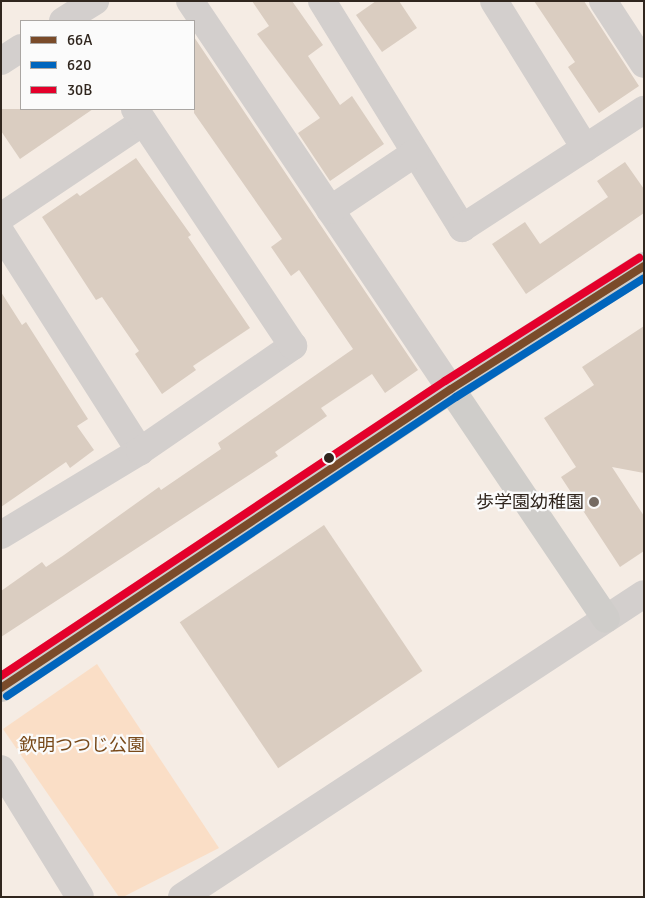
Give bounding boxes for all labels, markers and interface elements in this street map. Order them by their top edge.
legend [20,20,195,110]
text: 66A [67,31,92,49]
text: 620 [67,56,91,74]
text: 30B [67,81,92,99]
unlabelled marker [324,453,334,463]
place label: 歩学園幼稚園 [476,491,584,513]
marker: 歩学園幼稚園 [588,496,600,508]
park label: 欽明つつじ公園 [19,734,145,756]

